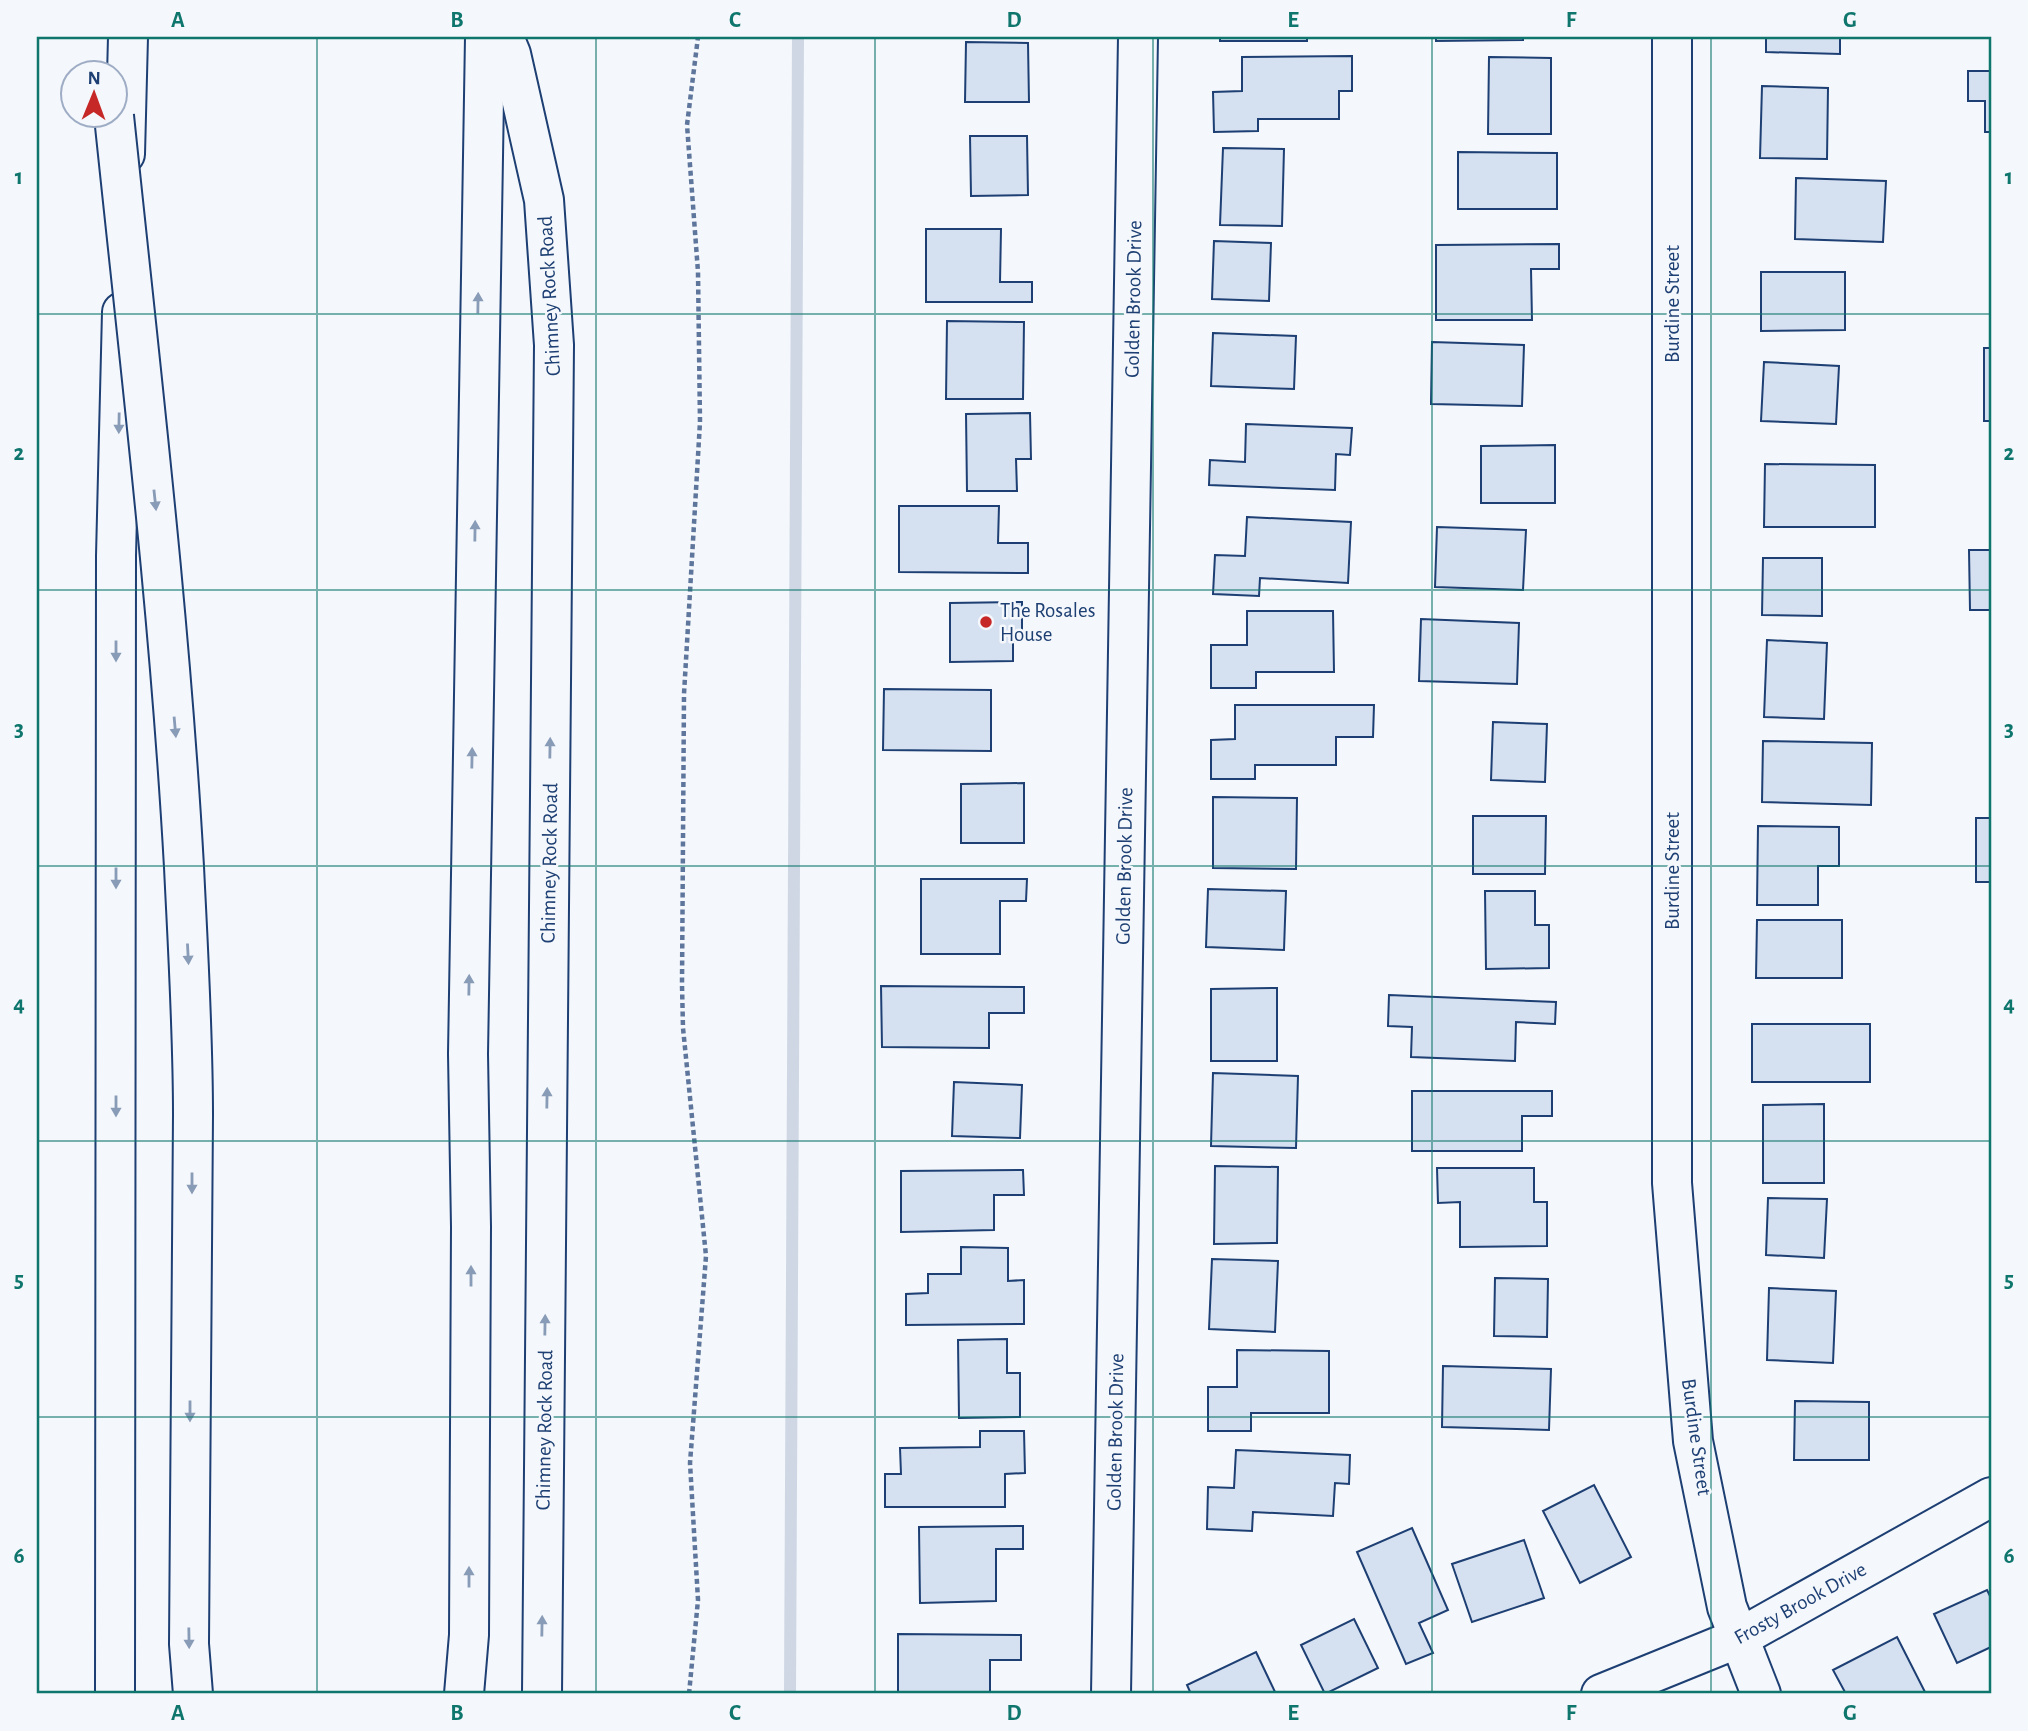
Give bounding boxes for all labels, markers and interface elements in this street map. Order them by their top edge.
text: A [171,9,185,32]
text: B [450,9,464,32]
text: C [729,9,741,32]
text: D [1006,9,1022,32]
text: E [1287,9,1299,32]
text: F [1566,9,1577,32]
text: G [1843,9,1857,32]
north arrow [60,60,130,130]
text: N [87,69,101,88]
text: 1 [15,166,23,189]
text: 1 [2005,166,2013,189]
street label: Chimney Rock Road [535,215,564,377]
street label: Golden Brook Drive [1122,220,1145,378]
street label: Burdine Street [1662,245,1683,363]
one-way arrow [473,292,484,314]
one-way arrow [114,413,125,435]
text: 2 [14,442,25,465]
text: 2 [2004,442,2015,465]
one-way arrow [149,489,160,511]
one-way arrow [469,519,481,541]
place label: The Rosales House [1000,600,1095,645]
marker: The Rosales House [978,614,994,630]
one-way arrow [110,640,122,662]
one-way arrow [170,716,181,738]
text: 3 [14,718,24,741]
text: 3 [2004,718,2014,741]
one-way arrow [544,736,556,758]
one-way arrow [466,747,478,769]
street label: Chimney Rock Road [538,782,561,943]
street label: Golden Brook Drive [1113,787,1136,945]
street label: Burdine Street [1662,812,1683,930]
one-way arrow [110,868,122,890]
one-way arrow [183,943,194,965]
one-way arrow [463,974,474,996]
text: 4 [13,993,25,1016]
text: 4 [2003,993,2015,1016]
one-way arrow [541,1086,553,1108]
one-way arrow [110,1095,122,1117]
one-way arrow [186,1172,198,1194]
one-way arrow [465,1265,477,1287]
text: 5 [14,1269,24,1292]
text: 5 [2004,1269,2014,1292]
one-way arrow [539,1314,551,1336]
street label: Chimney Rock Road [533,1349,556,1510]
street label: Golden Brook Drive [1104,1353,1127,1511]
street label: Burdine Street [1678,1377,1715,1497]
one-way arrow [184,1400,196,1422]
text: 6 [13,1545,25,1568]
text: 6 [2003,1545,2015,1568]
street label: Frosty Brook Drive [1731,1559,1870,1648]
one-way arrow [463,1566,475,1588]
one-way arrow [537,1615,548,1637]
one-way arrow [183,1627,195,1649]
text: A [171,1702,185,1725]
text: B [450,1702,464,1725]
text: C [729,1702,741,1725]
text: D [1006,1702,1022,1725]
text: E [1287,1702,1299,1725]
text: F [1566,1702,1577,1725]
text: G [1843,1702,1857,1725]

